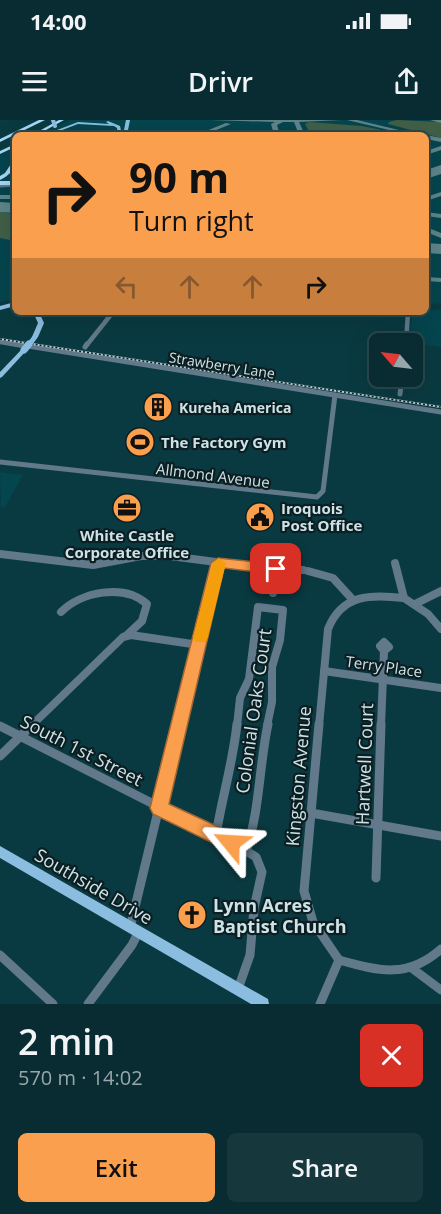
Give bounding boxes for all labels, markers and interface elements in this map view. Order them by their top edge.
text: 14:00 [30,6,87,36]
text: Drivr [188,63,253,100]
icon: menu [18,65,51,98]
icon: share [390,65,423,98]
text: 90 m [129,148,229,205]
icon: right [30,156,108,234]
text: Turn right [129,202,254,239]
icon: left [110,270,143,303]
icon: ahead [173,270,206,303]
icon: ahead [236,270,269,303]
icon: right [299,270,332,303]
north arrow [369,333,423,387]
map controls [369,333,423,387]
street label: Strawberry Lane [168,347,276,383]
building icon: Kureha America [142,391,174,423]
place label: Kureha America [179,398,291,417]
sports icon: The Factory Gym [124,426,156,458]
place label: The Factory Gym [161,432,286,452]
street label: Allmond Avenue [155,458,271,492]
office icon: White Castle Corporate Office [111,492,143,524]
place label: Iroquois Post Office [281,498,362,535]
public building icon: Iroquois Post Office [244,501,276,533]
place label: White Castle Corporate Office [65,525,189,562]
pin [250,543,301,594]
icon: arrive [259,552,292,585]
street label: Colonial Oaks Court [230,627,276,795]
street label: Terry Place [344,651,424,681]
street label: Hartwell Court [350,703,378,825]
street label: Kingston Avenue [280,705,316,847]
street label: South 1st Street [17,709,147,791]
position arrow [199,811,263,875]
street label: Southside Drive [31,843,157,929]
place label: Lynn Acres Baptist Church [213,893,347,938]
church icon: Lynn Acres Baptist Church [176,899,208,931]
text: 2 min [18,1017,115,1066]
button: close [360,1024,423,1087]
text: 570 m · 14:02 [18,1064,143,1091]
button: Exit [18,1133,215,1202]
button: Share [227,1133,423,1202]

